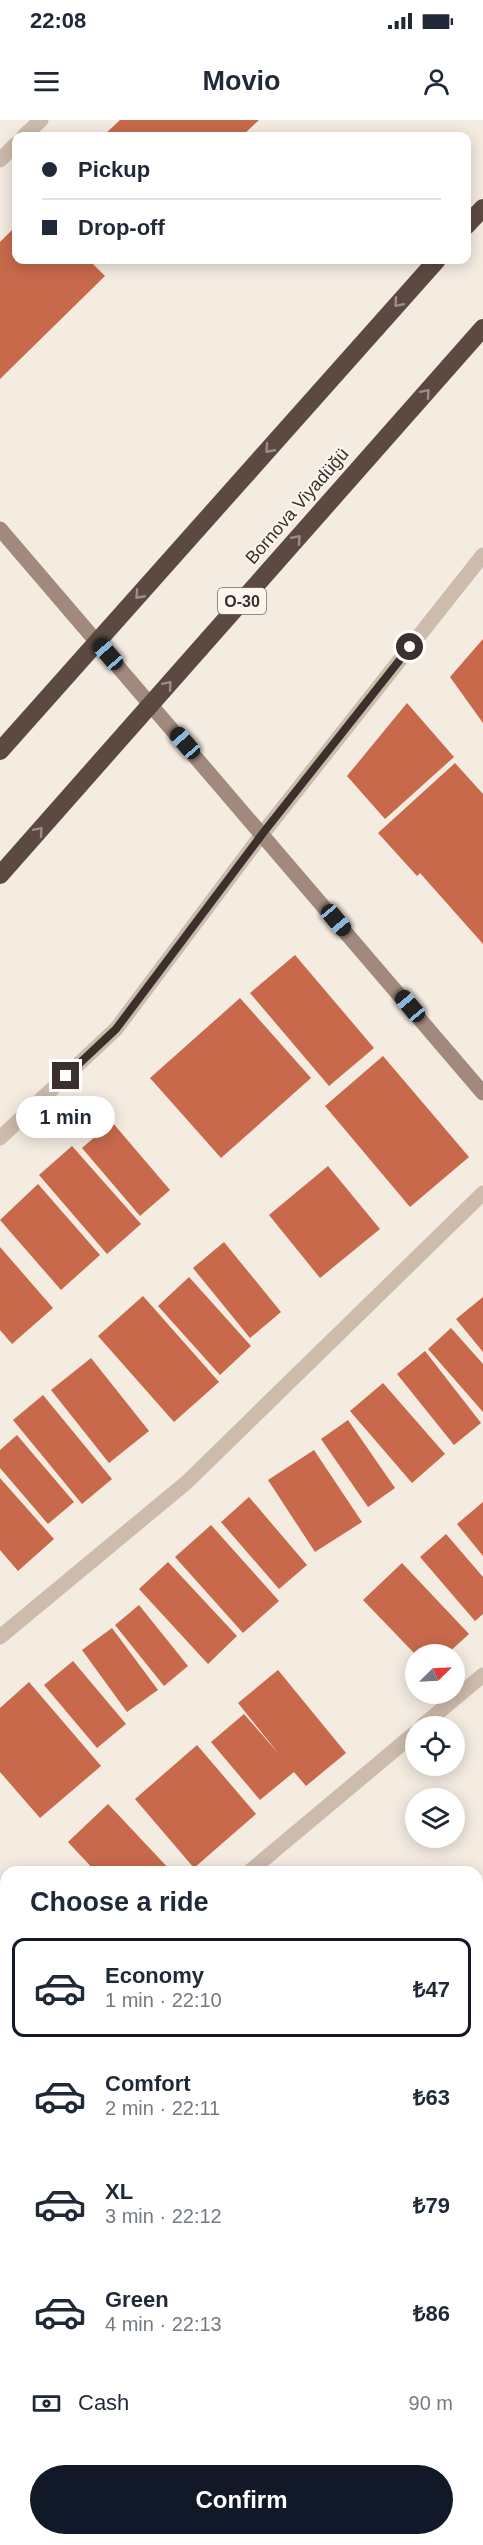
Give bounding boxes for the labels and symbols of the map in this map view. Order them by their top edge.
one-way arrow [394,296,405,307]
one-way arrow [419,389,430,399]
one-way arrow [265,442,276,453]
street label: Bornova Viyadüğü [241,444,353,568]
one-way arrow [290,535,301,546]
one-way arrow [135,588,146,598]
road number: O-30 [218,588,266,614]
route start [396,633,423,660]
car [89,635,127,673]
one-way arrow [161,681,172,692]
car [166,724,204,762]
one-way arrow [32,827,43,838]
car [318,900,354,940]
car [392,986,428,1026]
route end [52,1062,79,1089]
callout: 1 min [16,1097,116,1139]
north arrow [405,1644,465,1704]

